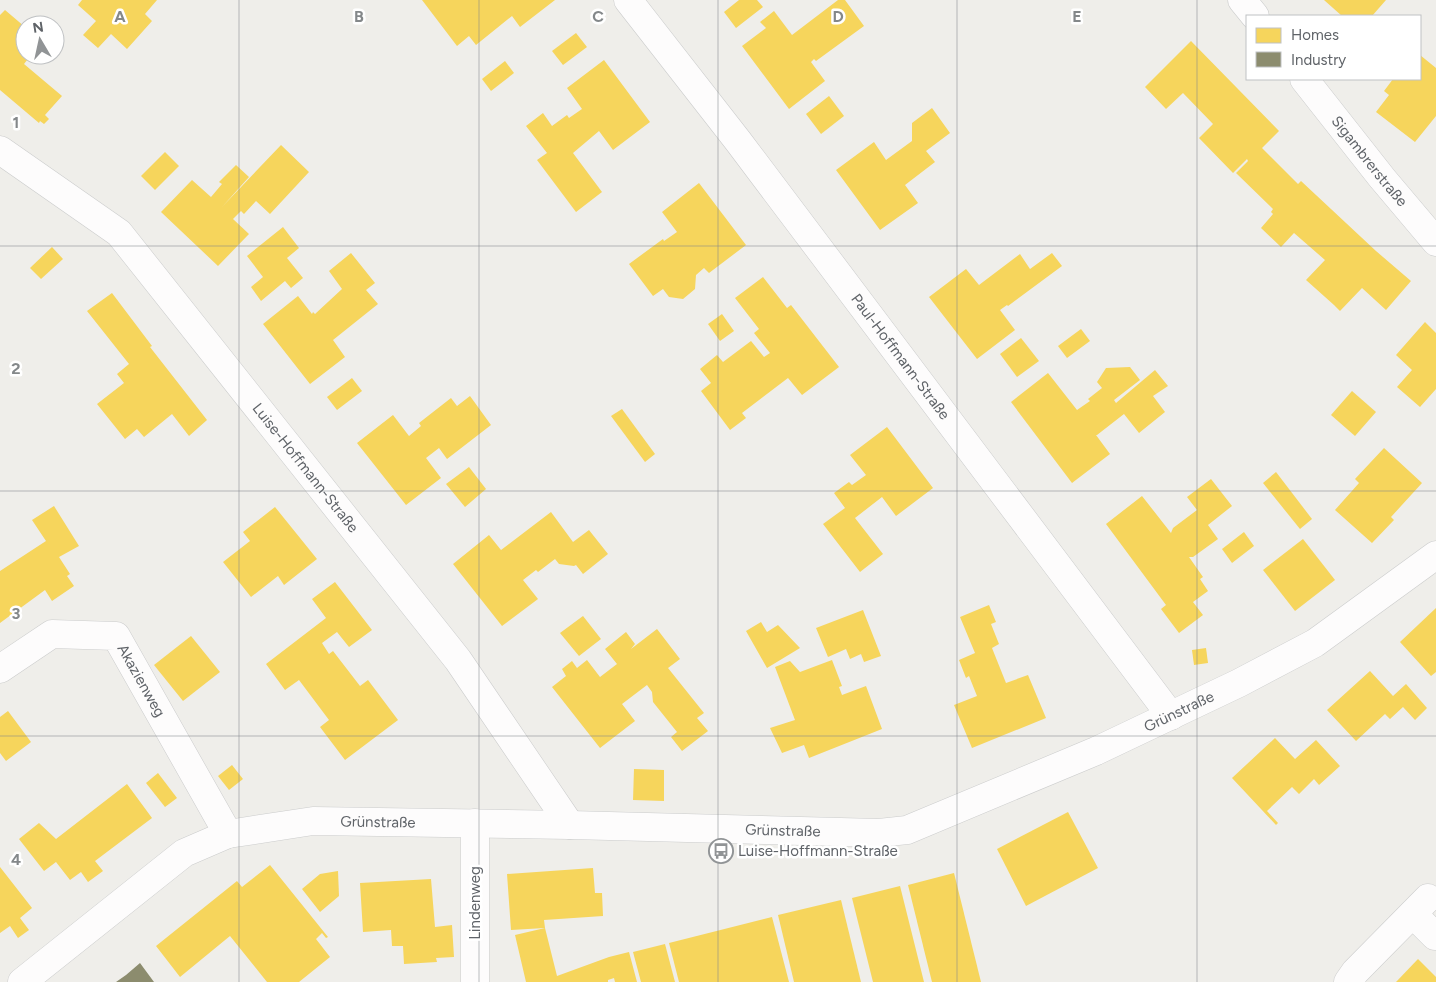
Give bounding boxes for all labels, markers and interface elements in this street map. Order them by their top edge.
text: A [114,7,126,26]
text: B [354,7,364,26]
text: C [592,7,604,26]
text: D [832,7,844,26]
text: E [1072,7,1082,26]
north arrow [15,15,65,65]
legend [1246,15,1421,80]
text: N [31,18,45,37]
text: Homes [1291,26,1339,44]
text: Industry [1291,51,1346,69]
street label: Sigambrerstraße [1328,112,1411,210]
text: 1 [13,113,19,132]
street label: Paul-Hoffmann-Straße [847,290,954,423]
text: 2 [11,359,21,378]
street label: Luise-Hoffmann-Straße [249,400,362,536]
text: 3 [12,604,21,623]
street label: Akazienweg [114,641,169,720]
street label: Grünstraße [1141,687,1217,736]
street label: Grünstraße [340,812,416,832]
street label: Grünstraße [745,821,821,840]
bus stop icon: Luise-Hoffmann-Straße [708,838,734,864]
place label: Luise-Hoffmann-Straße [738,842,898,860]
text: 4 [11,850,21,869]
street label: Lindenweg [466,866,484,940]

